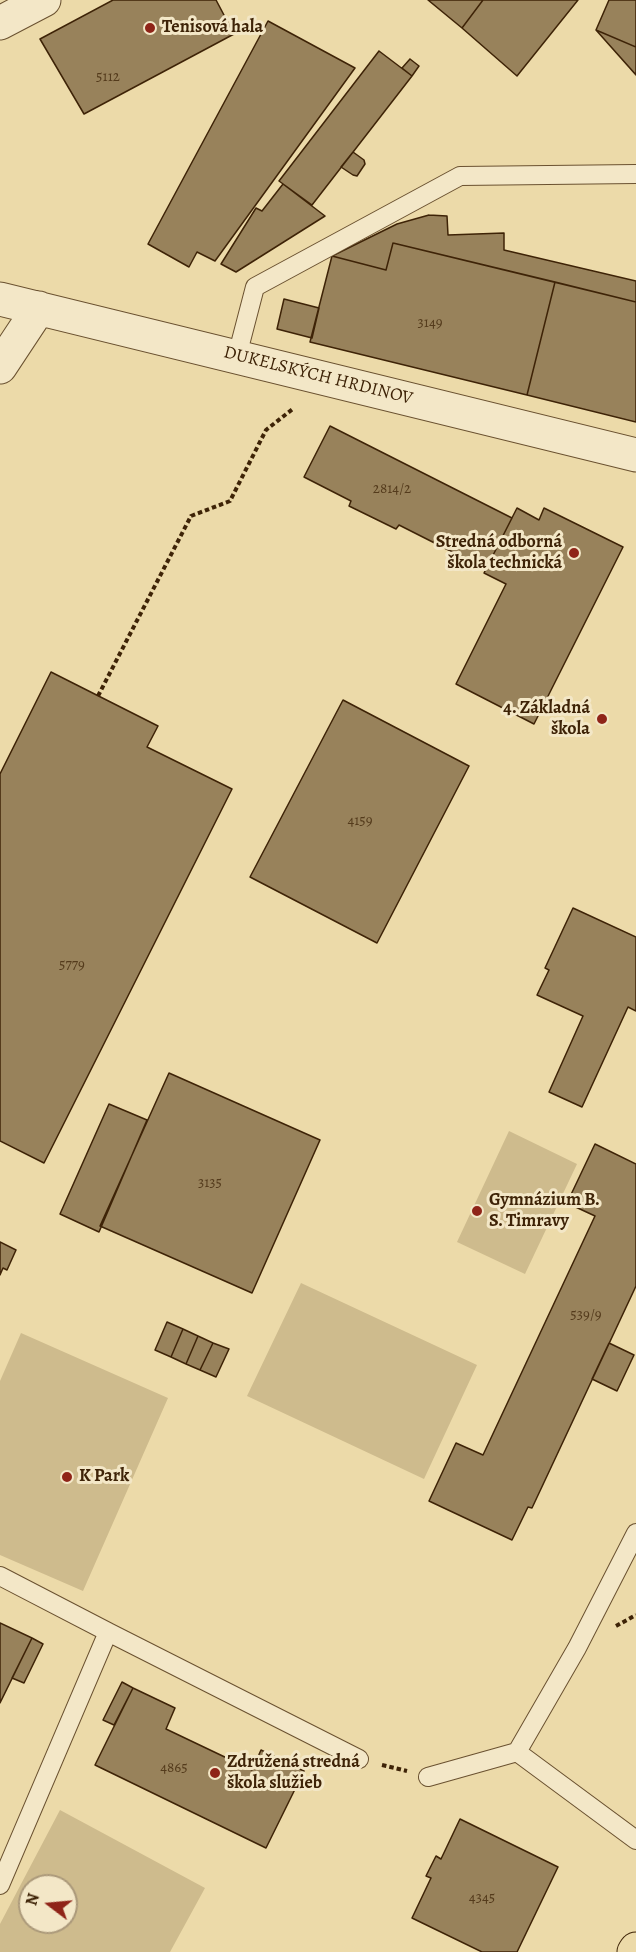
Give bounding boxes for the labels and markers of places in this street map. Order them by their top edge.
place label: Tenisová hala [162,17,263,39]
marker: Tenisová hala [143,21,157,35]
place label: Stredná odborná škola technická [436,532,562,574]
marker: Stredná odborná škola technická [567,546,581,560]
place label: 4. Základná škola [503,698,590,740]
marker: 4. Základná škola [595,712,609,726]
place label: Gymnázium B. S. Timravy [489,1190,600,1232]
marker: Gymnázium B. S. Timravy [470,1204,484,1218]
place label: K Park [79,1466,129,1488]
marker: K Park [60,1470,74,1484]
place label: Združená stredná škola služieb [227,1752,360,1794]
marker: Združená stredná škola služieb [208,1766,222,1780]

